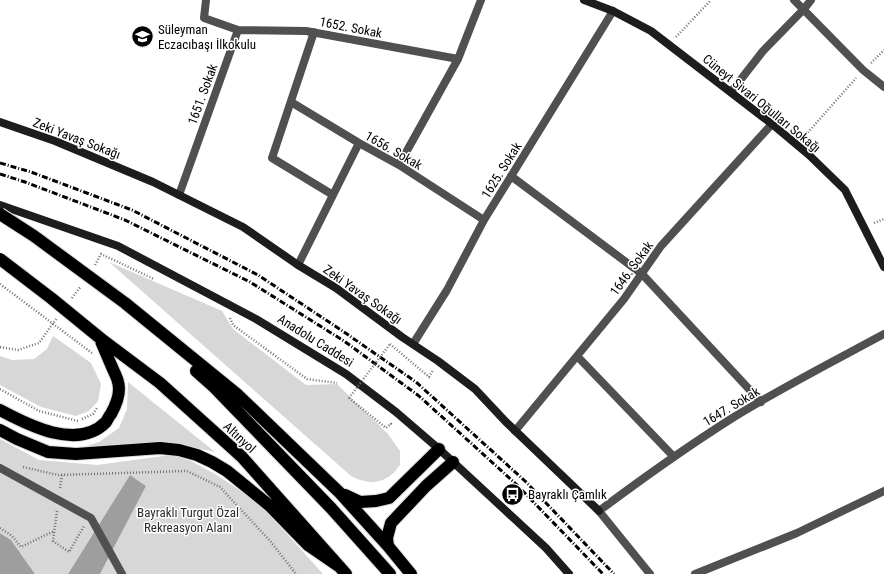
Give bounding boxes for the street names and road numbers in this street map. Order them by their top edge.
street label: 1652. Sokak [318,14,384,41]
street label: Cüneyt Sivari Oğulları Sokağı [700,51,824,156]
street label: 1651. Sokak [185,62,220,126]
street label: Zeki Yavaş Sokağı [31,115,123,162]
street label: 1656. Sokak [363,128,425,173]
street label: 1625. Sokak [478,139,525,201]
street label: 1646. Sokak [607,238,656,298]
street label: Zeki Yavaş Sokağı [321,262,405,327]
street label: Anadolu Caddesi [275,311,357,370]
street label: 1647. Sokak [700,384,762,429]
street label: Altınyol [220,419,259,456]

